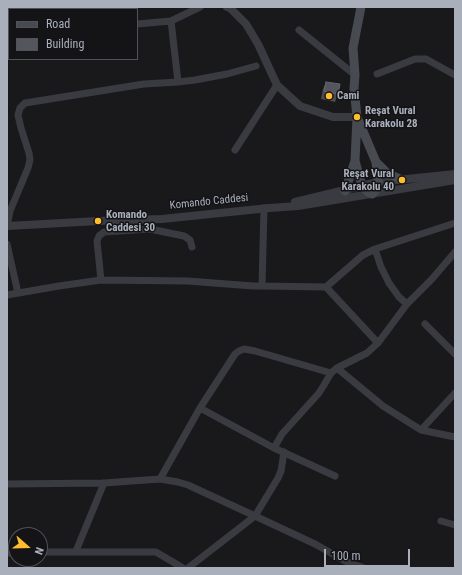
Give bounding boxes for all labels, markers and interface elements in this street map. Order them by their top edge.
legend [8,8,138,60]
text: Road [46,17,70,31]
text: Building [46,37,84,51]
place label: Cami [337,89,359,103]
marker: Cami [324,91,334,101]
place label: Reşat Vural Karakolu 28 [365,104,417,130]
marker: Reşat Vural Karakolu 28 [352,112,362,122]
place label: Reşat Vural Karakolu 40 [342,167,394,193]
marker: Reşat Vural Karakolu 40 [397,175,407,185]
street label: Komando Caddesi [169,191,249,213]
place label: Komando Caddesi 30 [106,208,155,234]
marker: Komando Caddesi 30 [93,216,103,226]
north arrow [8,527,48,567]
scale bar [326,541,412,567]
text: N [32,546,46,556]
text: 100 m [331,549,361,563]

